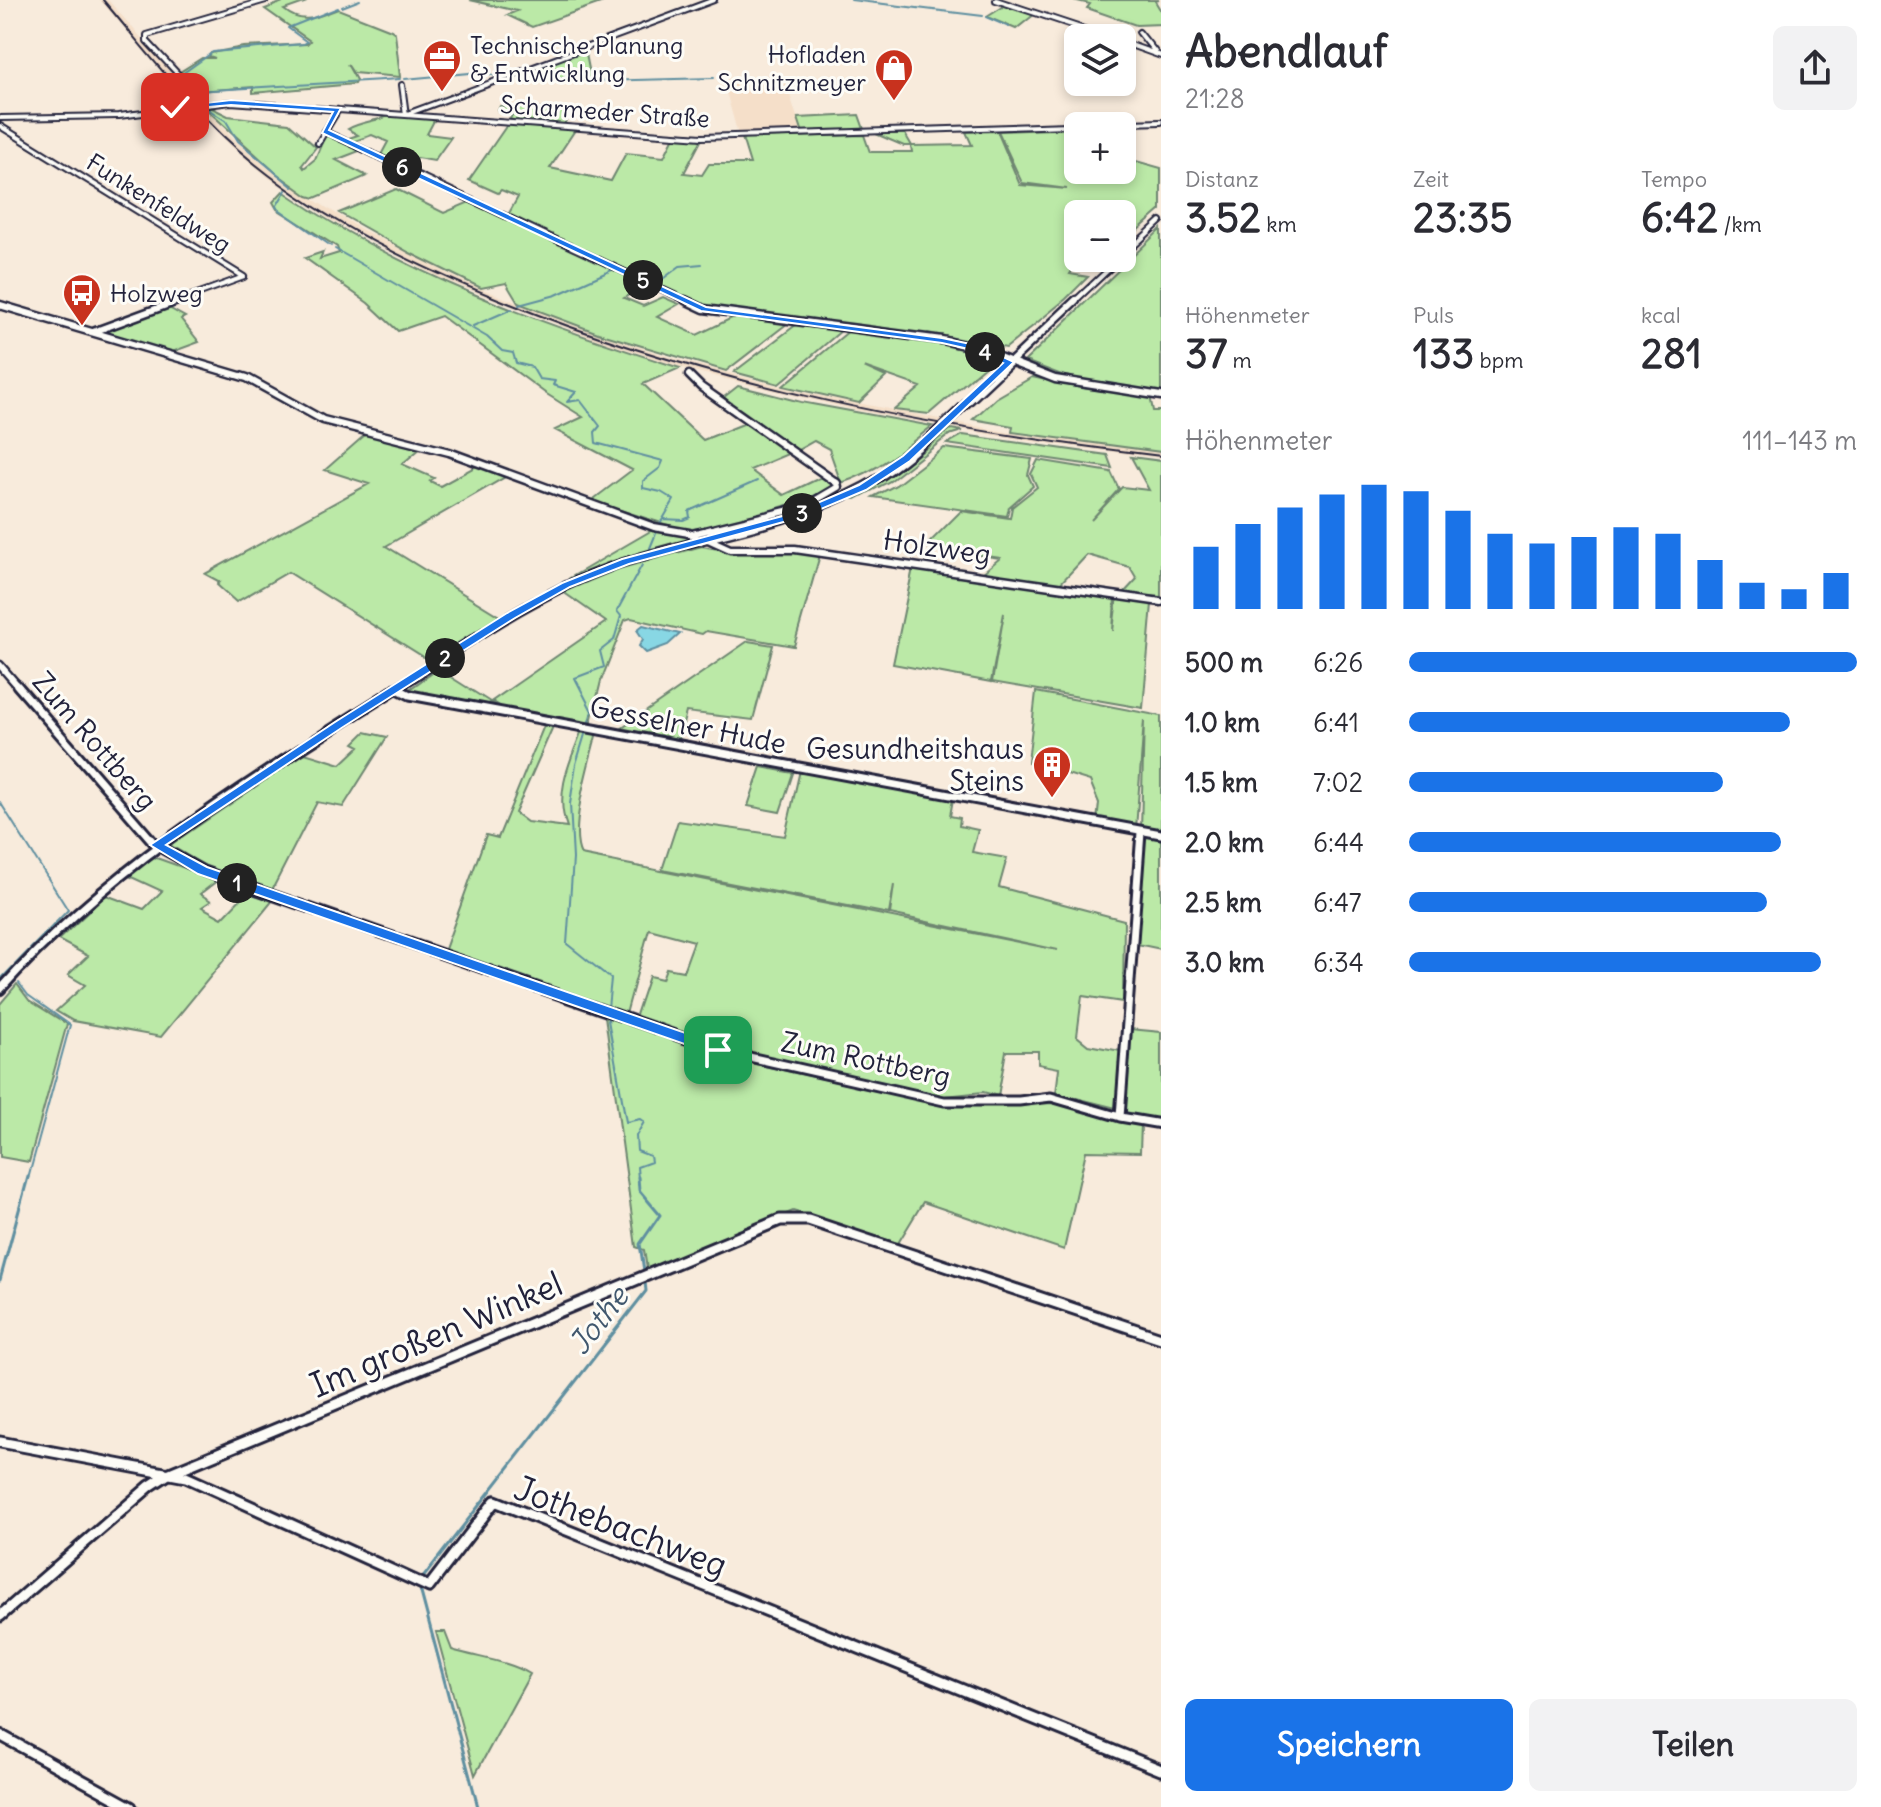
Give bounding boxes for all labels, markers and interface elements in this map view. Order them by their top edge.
map controls [1064,24,1136,272]
button: layers [1064,24,1136,96]
text: Abendlauf [1185,24,1387,79]
button: share [1773,26,1857,110]
place label: Technische Planung & Entwicklung [470,30,683,88]
office icon: Technische Planung & Entwicklung [421,38,463,93]
place label: Hofladen Schnitzmeyer [717,39,866,97]
shop icon: Hofladen Schnitzmeyer [873,47,915,102]
pin [141,73,209,141]
text: 21:28 [1185,82,1245,115]
icon: check [153,85,197,129]
street label: Scharmeder Straße [499,89,711,133]
button: + [1064,112,1136,184]
street label: Funkenfeldweg [81,147,237,259]
pin: 6 [382,147,422,187]
text: 6 [396,153,408,181]
text: Distanz [1185,165,1259,193]
text: Zeit [1413,165,1449,193]
text: Tempo [1641,165,1707,193]
text: 3.52 [1185,193,1261,243]
text: 23:35 [1413,193,1512,243]
text: 6:42 [1641,193,1718,243]
button: − [1064,200,1136,272]
text: km [1261,210,1297,238]
text: /km [1718,210,1762,238]
pin: 5 [623,260,663,300]
text: 5 [637,266,649,294]
bus stop icon: Holzweg [61,272,103,327]
place label: Holzweg [110,278,203,308]
text: Höhenmeter [1185,301,1310,329]
text: Puls [1413,301,1454,329]
text: kcal [1641,301,1681,329]
text: 37 [1185,329,1227,379]
text: 133 [1413,329,1474,379]
text: 281 [1641,329,1702,379]
pin: 4 [965,332,1005,372]
text: 4 [979,338,991,366]
text: m [1227,346,1252,374]
text: bpm [1474,346,1524,374]
text: Höhenmeter [1185,424,1332,457]
text: 111–143 m [1742,424,1857,457]
pin: 3 [782,493,822,533]
text: 3 [796,499,808,527]
street label: Holzweg [881,522,993,572]
pin: 2 [425,638,465,678]
text: 2 [439,644,451,672]
text: 500 m [1185,646,1263,679]
text: 6:26 [1313,646,1363,679]
street label: Zum Rottberg [25,664,165,818]
street label: Gesselner Hude [587,688,789,762]
text: 1.0 km [1185,706,1260,739]
text: 6:41 [1313,706,1359,739]
place label: Gesundheitshaus Steins [806,731,1024,799]
building icon: Gesundheitshaus Steins [1031,744,1073,799]
text: 1.5 km [1185,766,1258,799]
text: 7:02 [1313,766,1363,799]
text: 2.0 km [1185,826,1264,859]
text: 6:44 [1313,826,1364,859]
pin: 1 [217,863,257,903]
text: 1 [233,869,241,897]
text: 2.5 km [1185,886,1262,919]
text: 6:47 [1313,886,1361,919]
text: 3.0 km [1185,946,1265,979]
text: 6:34 [1313,946,1364,979]
pin [684,1016,752,1084]
street label: Zum Rottberg [778,1023,954,1095]
icon: arrive [696,1028,740,1072]
street label: Im großen Winkel [303,1262,569,1406]
water label: Jothe [560,1277,637,1361]
street label: Jothebachweg [509,1466,733,1586]
button: Speichern [1185,1699,1513,1791]
button: Teilen [1529,1699,1857,1791]

